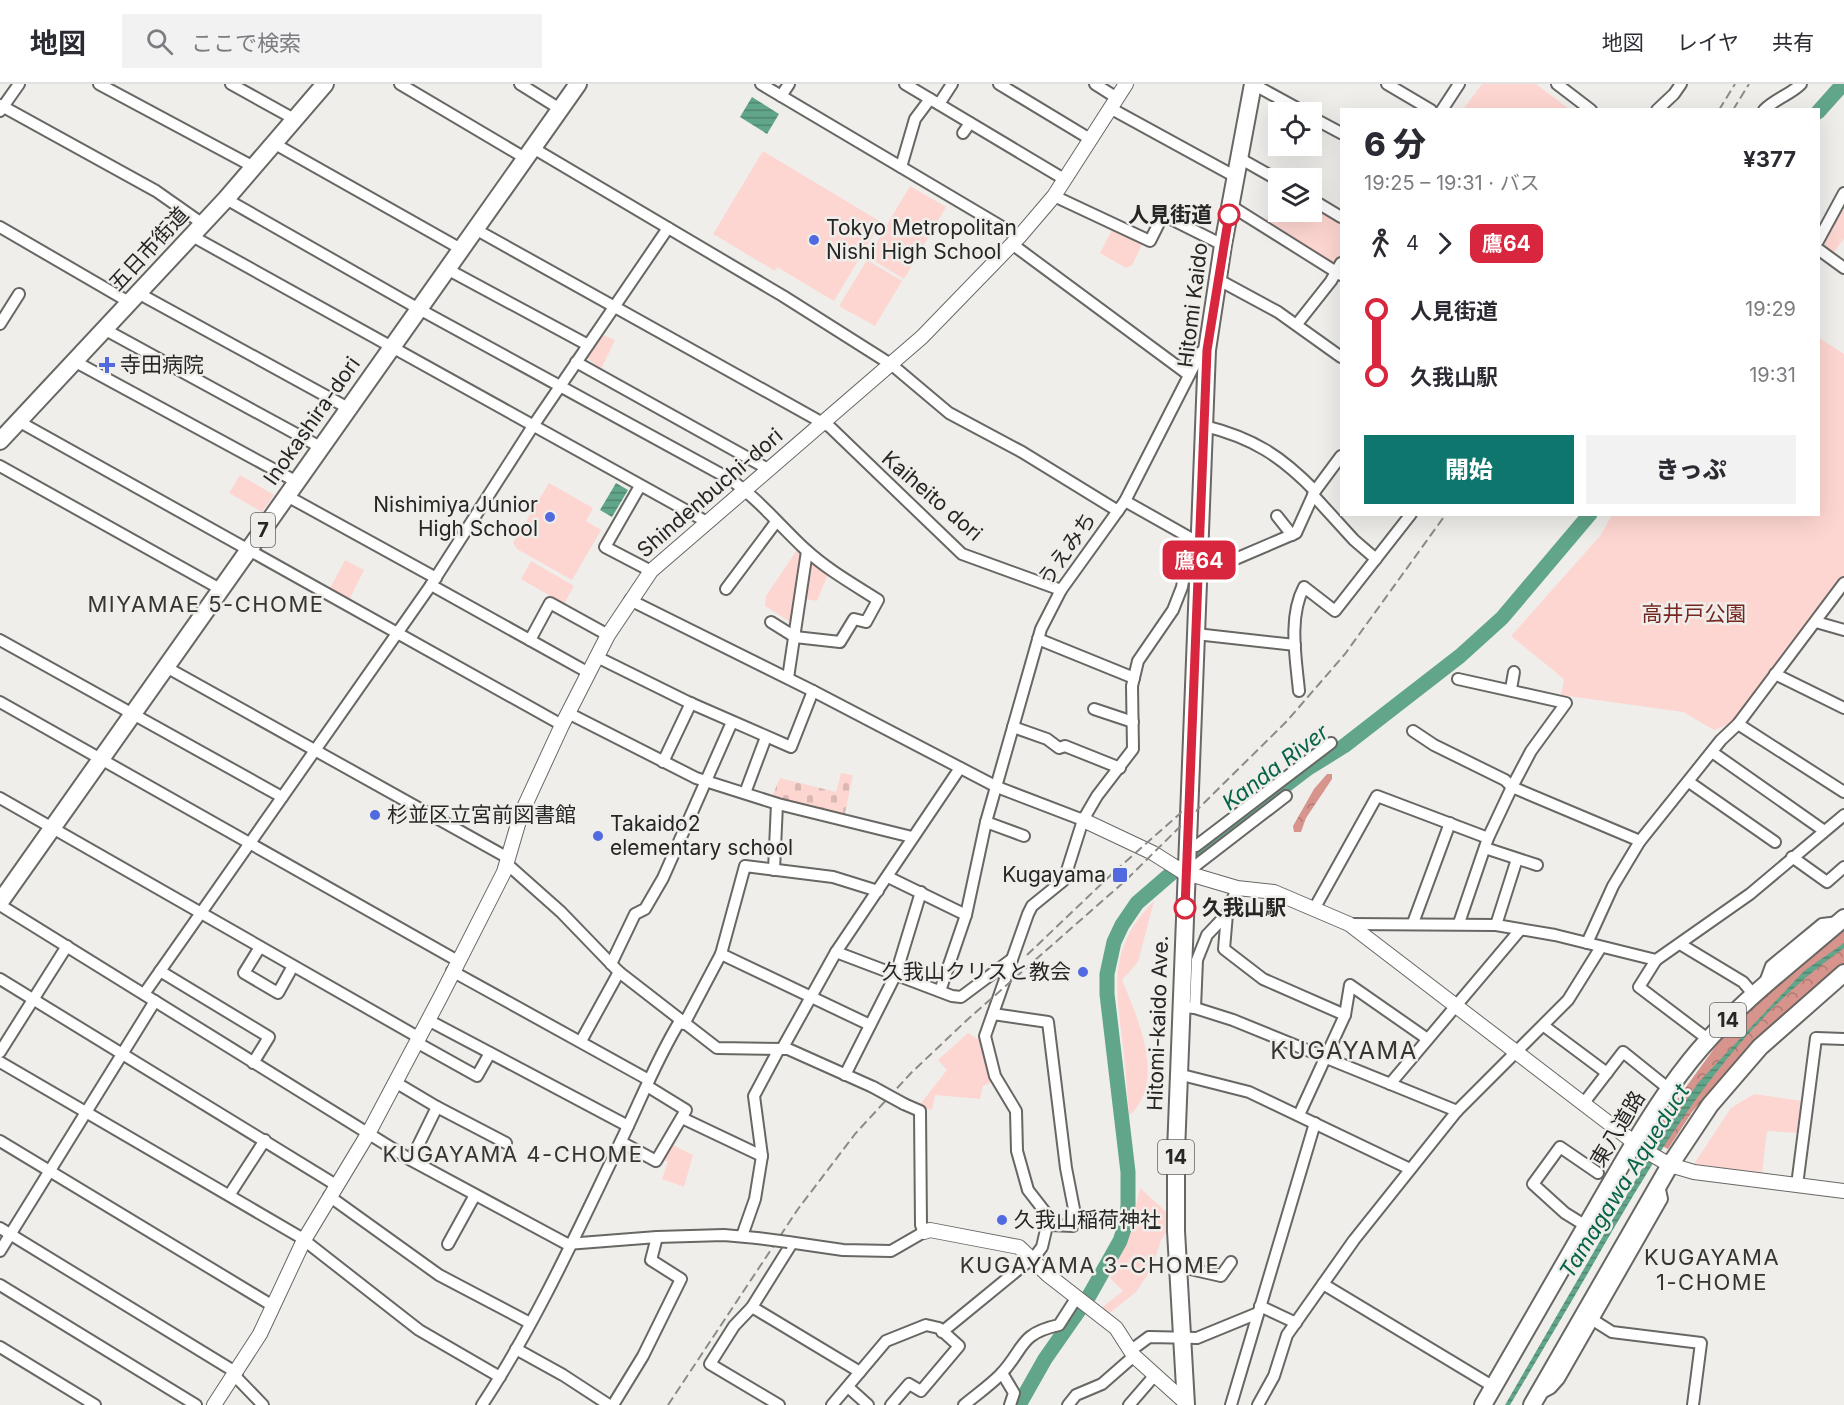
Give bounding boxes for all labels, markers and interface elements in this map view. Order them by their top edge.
search box [122,14,542,68]
icon: search [143,25,176,58]
text: 地図 [30,26,86,60]
text: ここで検索 [191,30,301,56]
text: 地図 [1602,30,1644,55]
text: レイヤ [1677,30,1739,55]
text: 共有 [1772,30,1814,55]
map controls [1268,102,1322,222]
button: locate [1268,102,1322,156]
text: 6 分 [1364,124,1426,164]
text: ¥377 [1743,146,1796,172]
button: layers [1268,168,1322,222]
text: 19:25 – 19:31 · バス [1364,171,1540,195]
street label: 五日市街道 [104,202,194,296]
place label: 人見街道 [1128,202,1212,227]
marker: 人見街道 [1218,204,1240,226]
place label: Tokyo Metropolitan Nishi High School [826,215,1017,264]
icon: walk [1364,227,1397,260]
icon: forward [1428,227,1461,260]
text: 4 [1406,231,1419,255]
text: 鷹64 [1482,231,1531,256]
marker: Tokyo Metropolitan Nishi High School [807,233,821,247]
street label: Hitomi Kaido [1172,241,1213,369]
text: 19:29 [1745,297,1796,321]
text: 人見街道 [1410,298,1498,324]
place label: 寺田病院 [120,352,204,377]
street label: Inokashira-dori [258,352,365,490]
marker: 寺田病院 [98,356,116,374]
text: 19:31 [1749,363,1796,387]
text: 久我山駅 [1410,364,1498,390]
street label: Shindenbuchi-dori [632,423,787,562]
button: 開始 [1364,435,1574,504]
button: きっぷ [1586,435,1796,504]
street label: Kaiheito dori [877,445,988,546]
place label: Nishimiya Junior High School [373,492,538,541]
street label: うえみち [1032,507,1101,590]
marker: Nishimiya Junior High School [543,510,557,524]
road number: 7 [251,513,275,547]
line badge: 鷹64 [1164,540,1234,580]
text: 鷹64 [1175,548,1223,573]
district label: MIYAMAE 5-CHOME [87,591,325,617]
park label: 高井戸公園 [1642,601,1747,626]
water label: Kanda River [1217,718,1334,815]
place label: 杉並区立宮前図書館 [387,802,576,827]
marker: 杉並区立宮前図書館 [368,808,382,822]
place label: Takaido2 elementary school [610,811,793,860]
marker: Takaido2 elementary school [591,829,605,843]
place label: Kugayama [1002,862,1106,887]
marker: Kugayama [1111,866,1129,884]
place label: 久我山駅 [1202,895,1286,920]
marker: 久我山駅 [1174,897,1196,919]
street label: Hitomi-kaido Ave. [1142,935,1173,1111]
place label: 久我山クリスと教会 [882,959,1071,984]
marker: 久我山クリスと教会 [1076,965,1090,979]
road number: 14 [1710,1003,1746,1037]
district label: KUGAYAMA [1270,1036,1418,1065]
water label: Tamagawa Aqueduct [1554,1079,1695,1283]
street label: 東八道路 [1585,1086,1650,1171]
road number: 14 [1158,1140,1194,1174]
district label: KUGAYAMA 4-CHOME [382,1141,644,1167]
place label: 久我山稲荷神社 [1014,1207,1161,1232]
marker: 久我山稲荷神社 [995,1213,1009,1227]
district label: KUGAYAMA 1-CHOME [1644,1244,1780,1295]
district label: KUGAYAMA 3-CHOME [960,1252,1220,1278]

